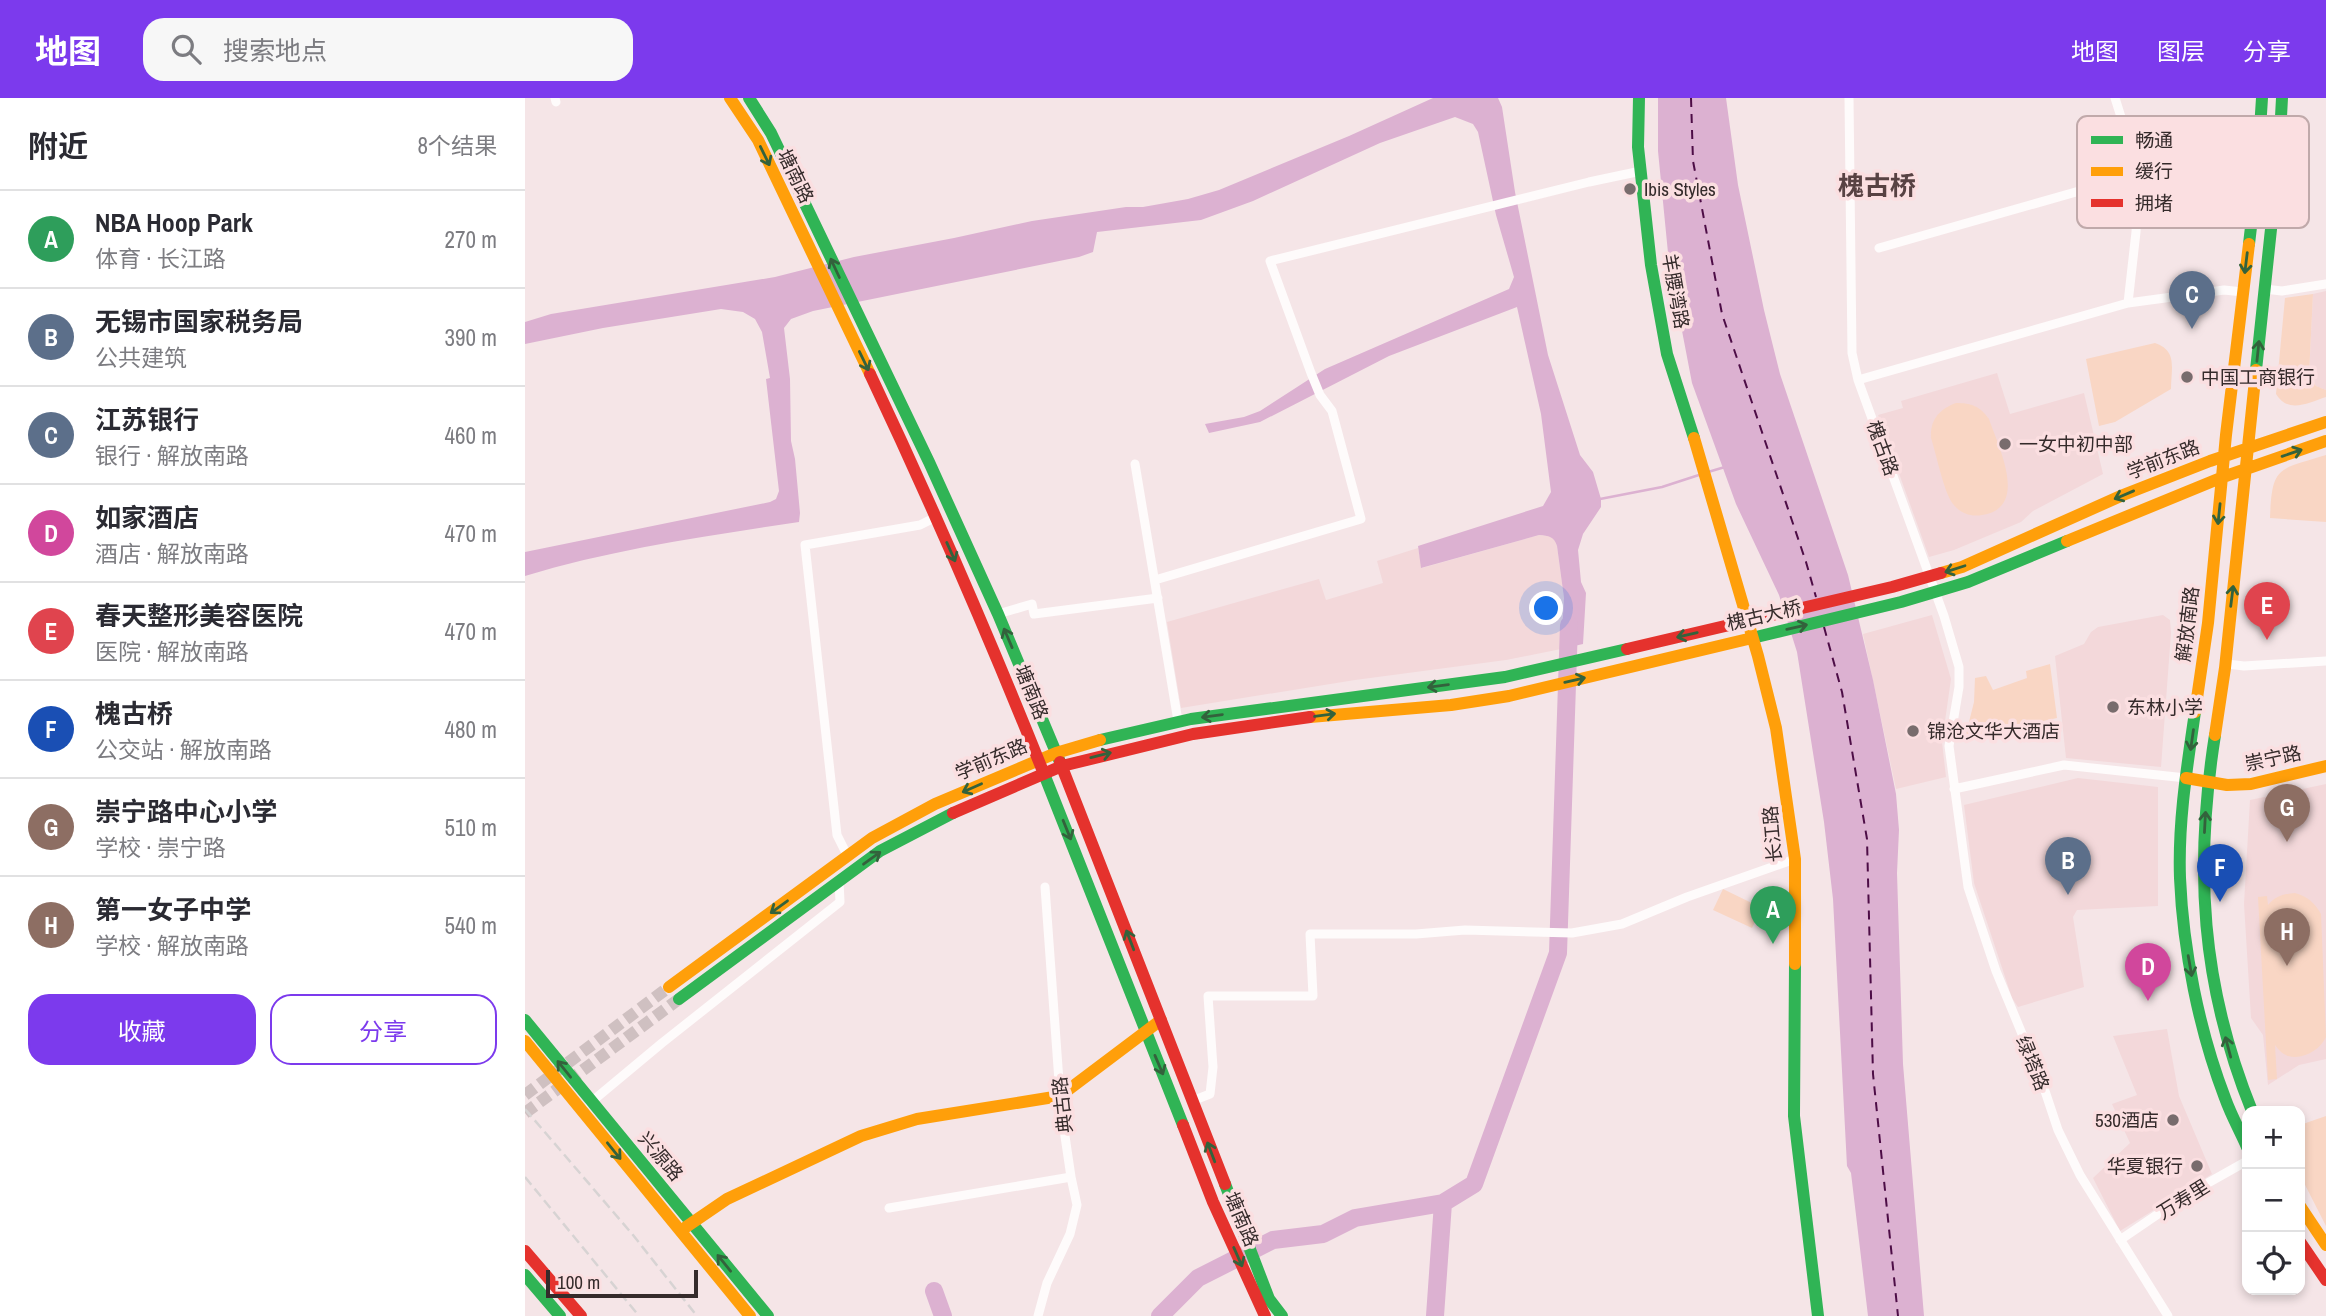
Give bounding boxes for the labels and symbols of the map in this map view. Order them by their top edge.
legend [2077,116,2309,228]
text: 畅通 [2135,127,2173,153]
one-way arrow [759,145,773,166]
street label: 塘南路 [772,145,820,207]
text: 缓行 [2135,158,2173,184]
district label: 槐古桥 [1838,168,1916,203]
place label: Ibis Styles [1644,176,1716,202]
marker: Ibis Styles [1622,181,1638,197]
text: 拥堵 [2135,190,2173,216]
street label: 羊腰湾路 [1657,251,1695,331]
one-way arrow [2240,252,2253,274]
one-way arrow [828,258,841,279]
pin: C [2169,271,2215,329]
one-way arrow [2251,340,2264,363]
one-way arrow [858,351,871,372]
place label: 中国工商银行 [2201,364,2315,390]
marker: 中国工商银行 [2179,369,2195,385]
street label: 槐古路 [1861,417,1905,479]
place label: 一女中初中部 [2019,431,2133,457]
street label: 学前东路 [2123,433,2203,485]
marker: 一女中初中部 [1997,436,2013,452]
one-way arrow [2281,446,2303,458]
one-way arrow [2113,489,2135,502]
one-way arrow [2213,502,2226,525]
one-way arrow [946,541,959,562]
one-way arrow [1945,564,1967,576]
pin: E [2244,582,2290,640]
street label: 解放南路 [2169,585,2205,663]
one-way arrow [2226,586,2239,608]
your location [1529,591,1563,625]
street label: 槐古大桥 [1724,594,1804,636]
one-way arrow [1785,620,1808,633]
one-way arrow [1001,628,1014,649]
one-way arrow [1676,629,1699,642]
street label: 塘南路 [1009,661,1055,723]
one-way arrow [1563,673,1586,686]
one-way arrow [1427,680,1449,693]
place label: 东林小学 [2127,694,2203,720]
marker: 东林小学 [2105,699,2121,715]
one-way arrow [1201,709,1224,722]
one-way arrow [1313,709,1336,722]
place label: 锦沧文华大酒店 [1927,718,2060,744]
marker: 锦沧文华大酒店 [1905,723,1921,739]
one-way arrow [2185,728,2198,751]
street label: 学前东路 [951,732,1031,786]
street label: 崇宁路 [2242,739,2304,777]
one-way arrow [1089,748,1112,762]
one-way arrow [961,782,983,795]
pin: G [2264,784,2310,842]
street label: 长江路 [1757,804,1787,864]
one-way arrow [2199,811,2212,834]
one-way arrow [1061,819,1074,840]
pin: B [2045,837,2091,895]
pin: F [2197,844,2243,902]
one-way arrow [862,850,881,865]
pin: A [1750,886,1796,944]
one-way arrow [770,899,789,914]
pin: H [2264,908,2310,966]
one-way arrow [1122,929,1135,951]
pin: D [2125,943,2171,1001]
one-way arrow [2184,954,2197,977]
street label: 绿塔路 [2010,1032,2056,1094]
one-way arrow [2221,1036,2234,1058]
one-way arrow [1153,1053,1166,1075]
one-way arrow [557,1060,572,1078]
street label: 典古路 [1046,1075,1078,1135]
place label: 530酒店 [2095,1107,2159,1133]
marker: 530酒店 [2165,1112,2181,1128]
street label: 兴源路 [633,1126,689,1186]
one-way arrow [607,1141,622,1159]
one-way arrow [1204,1142,1217,1163]
place label: 华夏银行 [2107,1153,2183,1179]
marker: 华夏银行 [2189,1158,2205,1174]
street label: 万寿里 [2152,1173,2214,1225]
street label: 塘南路 [1219,1188,1265,1250]
one-way arrow [1232,1246,1245,1267]
one-way arrow [717,1255,732,1273]
scale bar [546,1267,698,1299]

